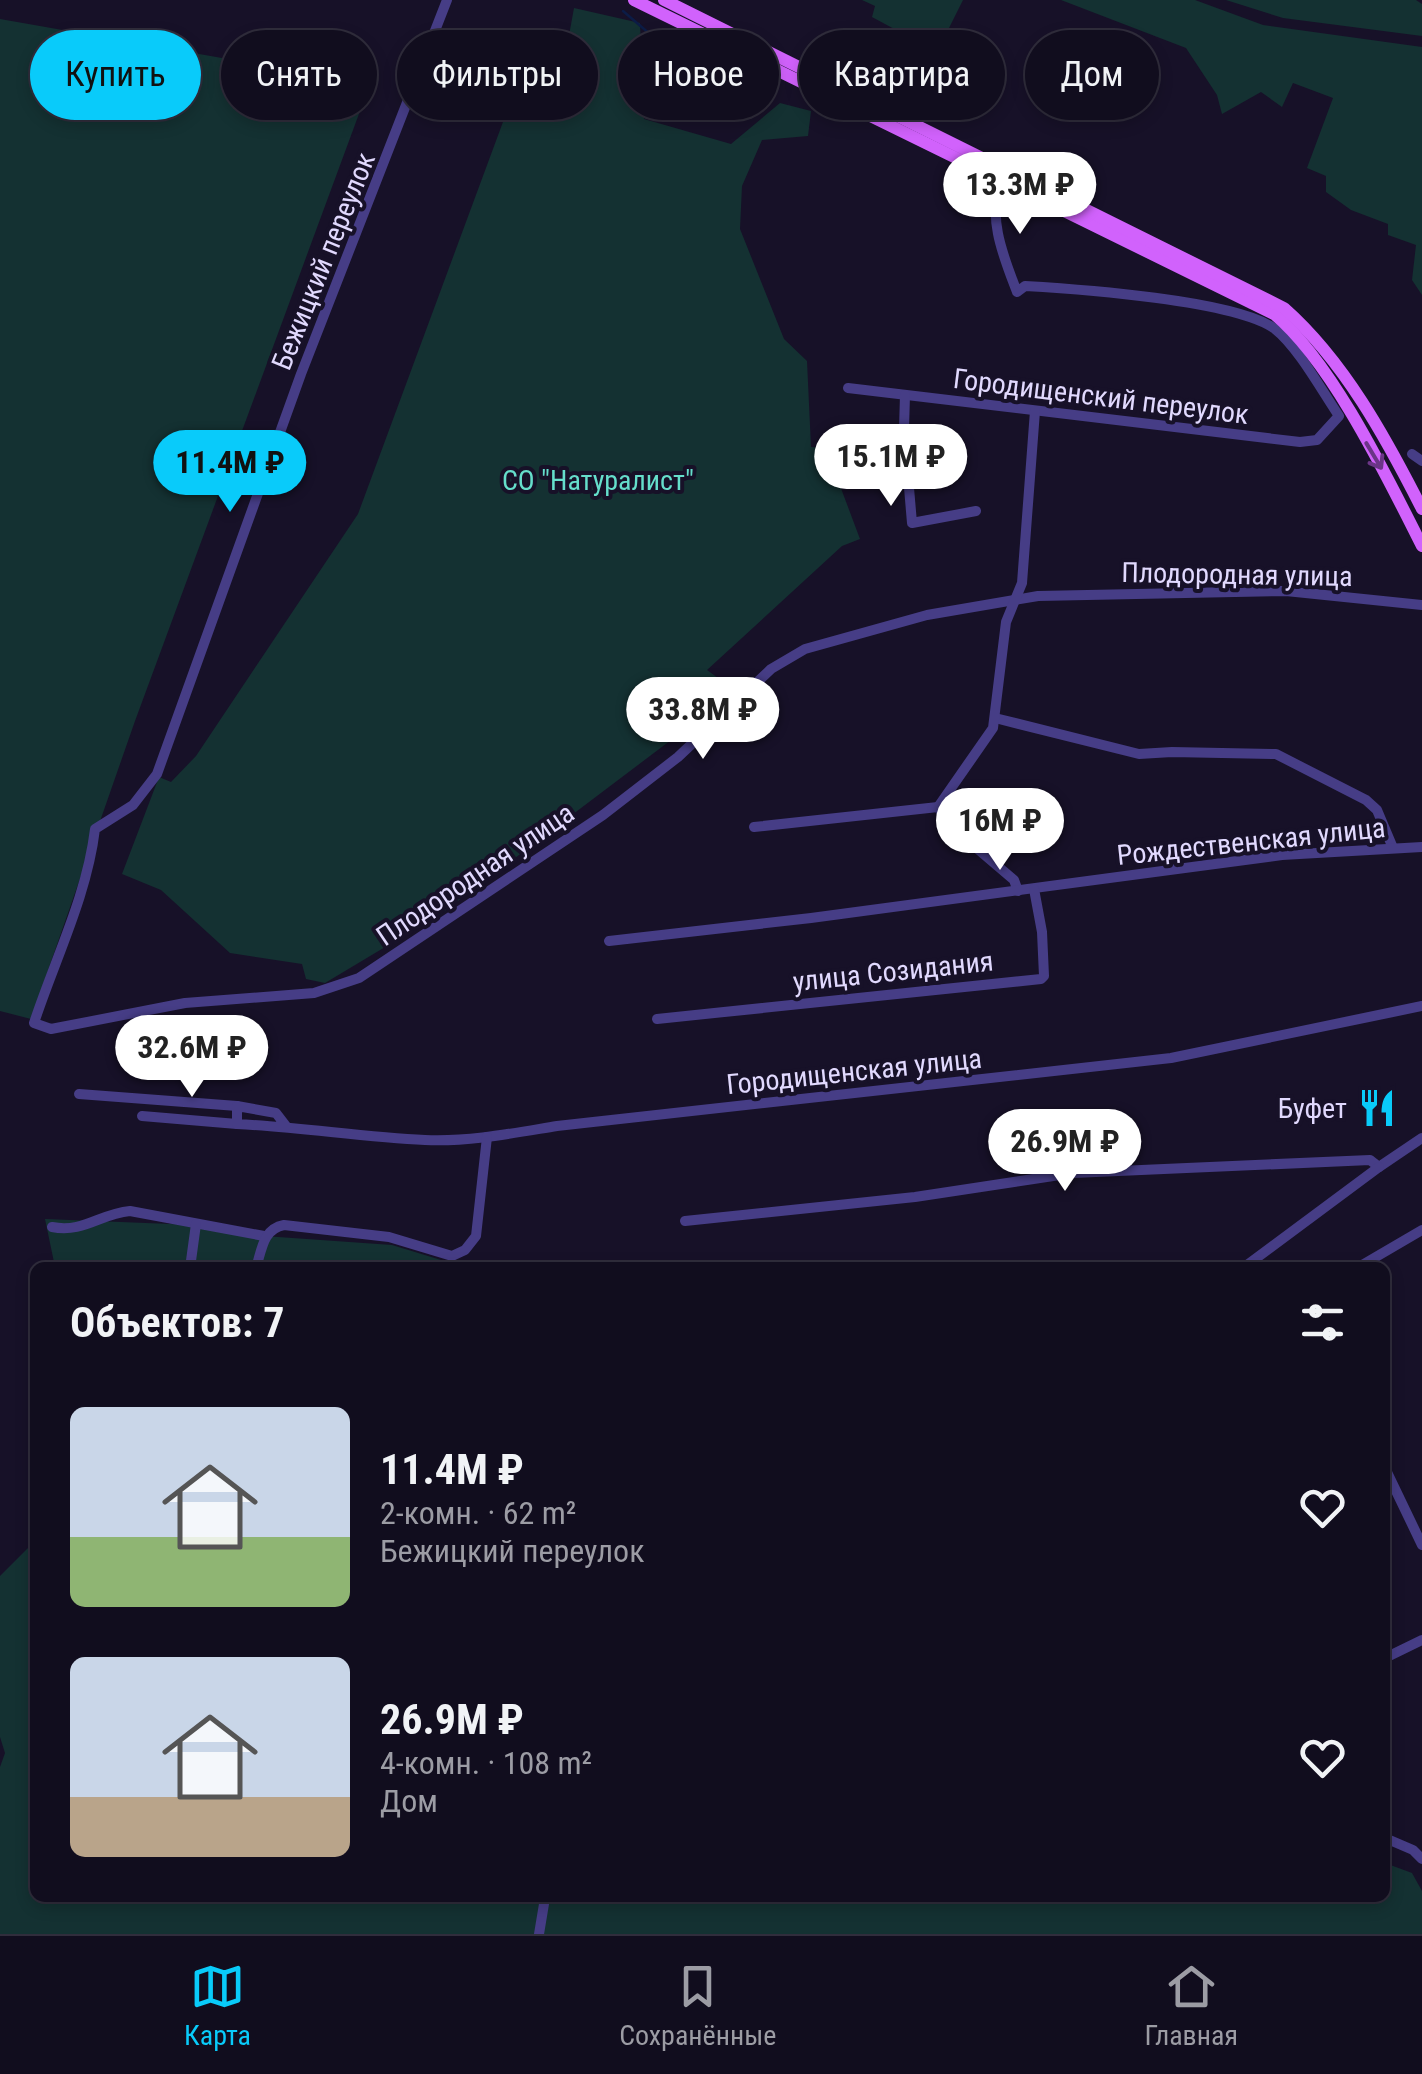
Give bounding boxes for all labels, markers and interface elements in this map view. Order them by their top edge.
chip: Купить [30,30,201,120]
chip: Снять [221,30,377,120]
chip: Фильтры [397,30,598,120]
chip: Новое [618,30,779,120]
chip: Квартира [799,30,1005,120]
chip: Дом [1025,30,1159,120]
street label: Бежицкий переулок [265,148,382,375]
pin: 13.3M ₽ [928,152,1112,237]
text: 13.3M ₽ [965,165,1075,203]
street label: Городищенский переулок [951,362,1251,431]
pin: 15.1M ₽ [799,424,983,509]
pin: 11.4M ₽ [138,430,322,515]
text: 15.1M ₽ [836,437,946,475]
one-way arrow [1365,441,1385,470]
text: 11.4M ₽ [175,443,285,481]
park label: СО "Натуралист" [502,464,694,497]
street label: Плодородная улица [1121,556,1353,593]
pin: 33.8M ₽ [611,677,795,762]
text: 33.8M ₽ [648,690,758,728]
pin: 16M ₽ [930,788,1070,873]
street label: Плодородная улица [370,796,580,953]
text: 16M ₽ [958,801,1042,839]
street label: Рождественская улица [1115,811,1387,872]
street label: улица Созидания [791,945,995,998]
pin: 32.6M ₽ [100,1015,284,1100]
text: 32.6M ₽ [137,1028,247,1066]
street label: Городищенская улица [725,1042,983,1101]
restaurant icon: Буфет [1356,1087,1398,1129]
place label: Буфет [1278,1092,1347,1125]
pin: 26.9M ₽ [973,1109,1157,1194]
text: 26.9M ₽ [1010,1122,1120,1160]
icon: filters [1295,1295,1350,1350]
text: Объектов: 7 [70,1298,284,1347]
text: 11.4M ₽ [380,1445,524,1494]
icon: home [150,1447,270,1567]
icon: heart [1295,1480,1350,1535]
text: 2-комн. · 62 m² [380,1494,576,1532]
text: Бежицкий переулок [380,1532,645,1570]
text: 26.9M ₽ [380,1695,524,1744]
icon: home [150,1697,270,1817]
icon: heart [1295,1730,1350,1785]
text: 4-комн. · 108 m² [380,1744,592,1782]
text: Дом [380,1782,438,1820]
tab: Карта [184,1959,251,2052]
tab: Сохранённые [619,1959,776,2052]
tab: Главная [1145,1959,1238,2052]

